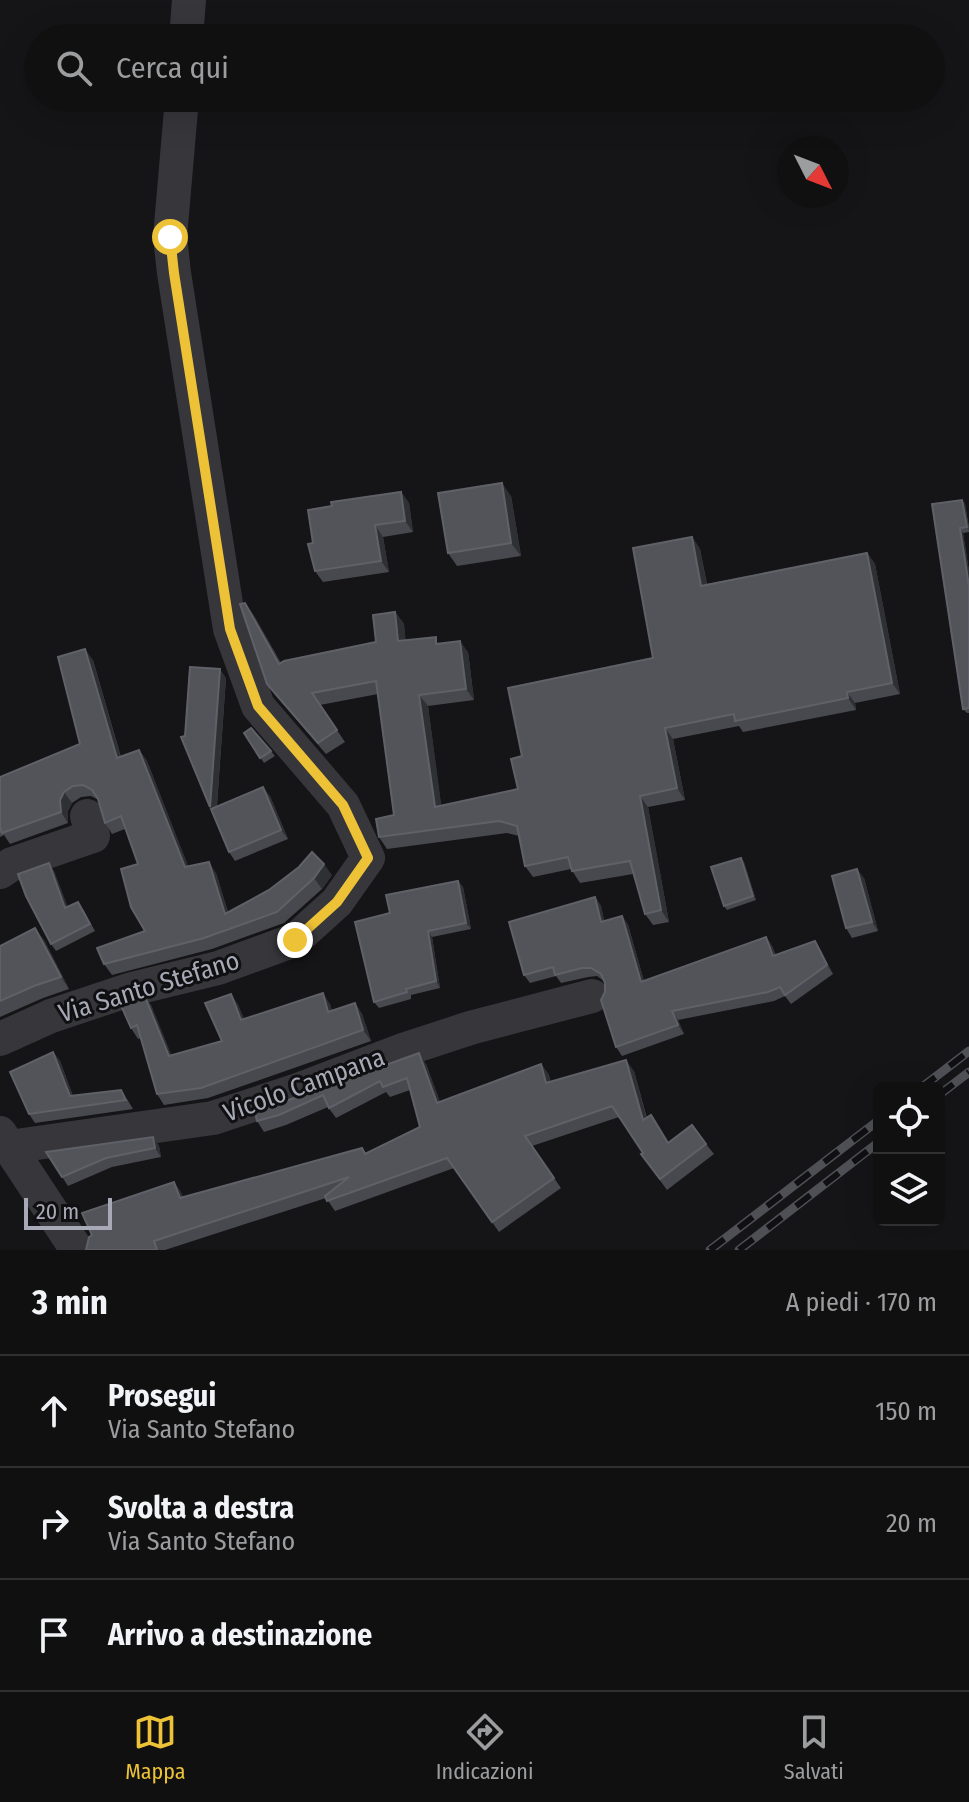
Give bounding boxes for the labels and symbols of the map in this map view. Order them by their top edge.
north arrow [777,136,849,208]
route start [152,219,188,255]
route end [277,922,313,958]
street label: Via Santo Stefano [55,945,243,1029]
street label: Vicolo Campana [219,1042,389,1128]
scale bar [24,1194,112,1230]

